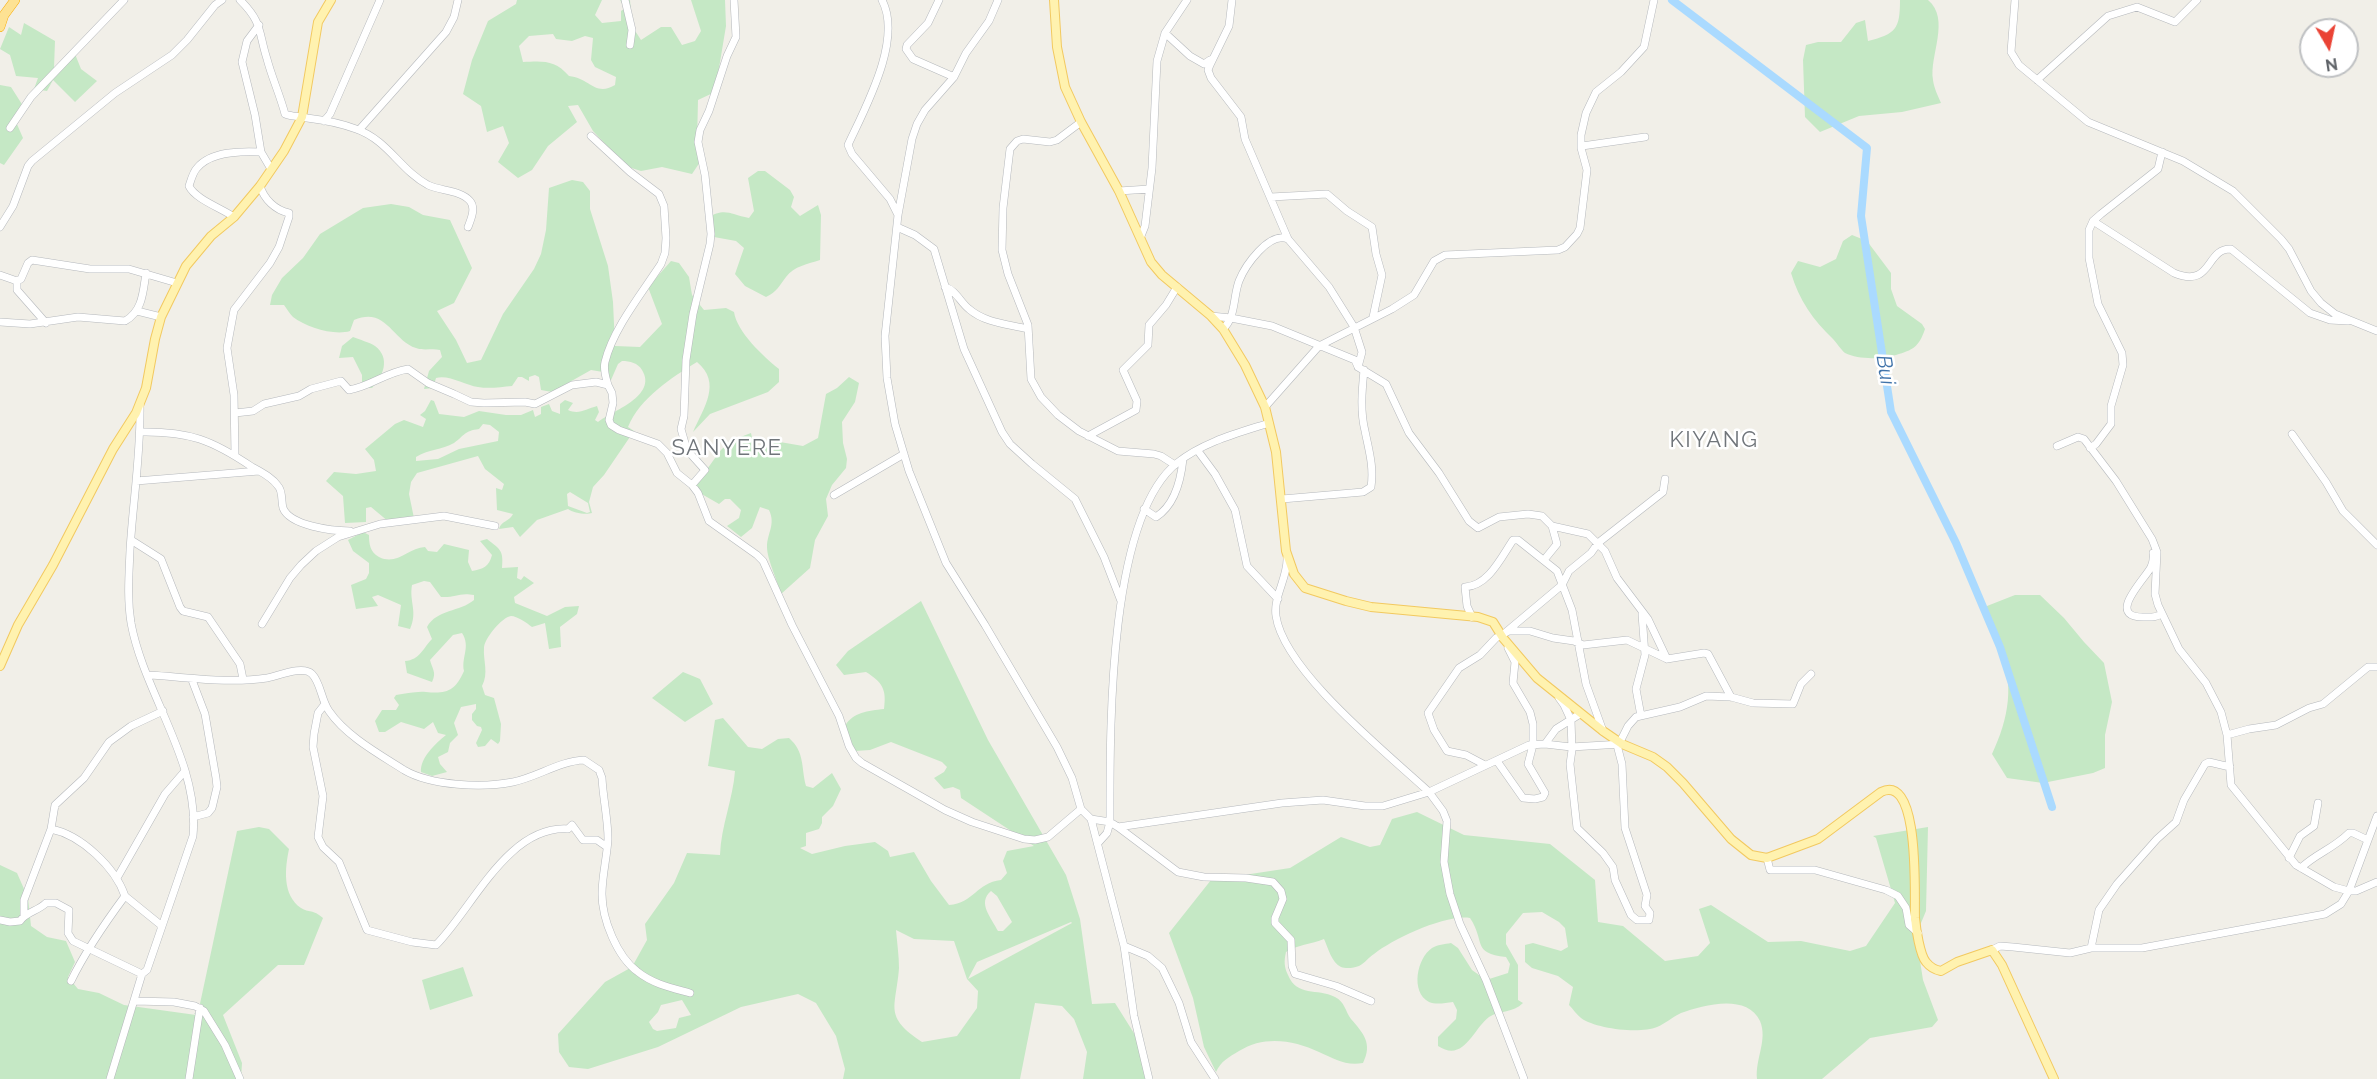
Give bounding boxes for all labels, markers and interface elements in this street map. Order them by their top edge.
north arrow [2299,18,2359,78]
text: N [2324,54,2339,75]
water label: Bui [1870,353,1900,387]
district label: KIYANG [1670,427,1758,453]
district label: SANYERE [672,435,782,461]

